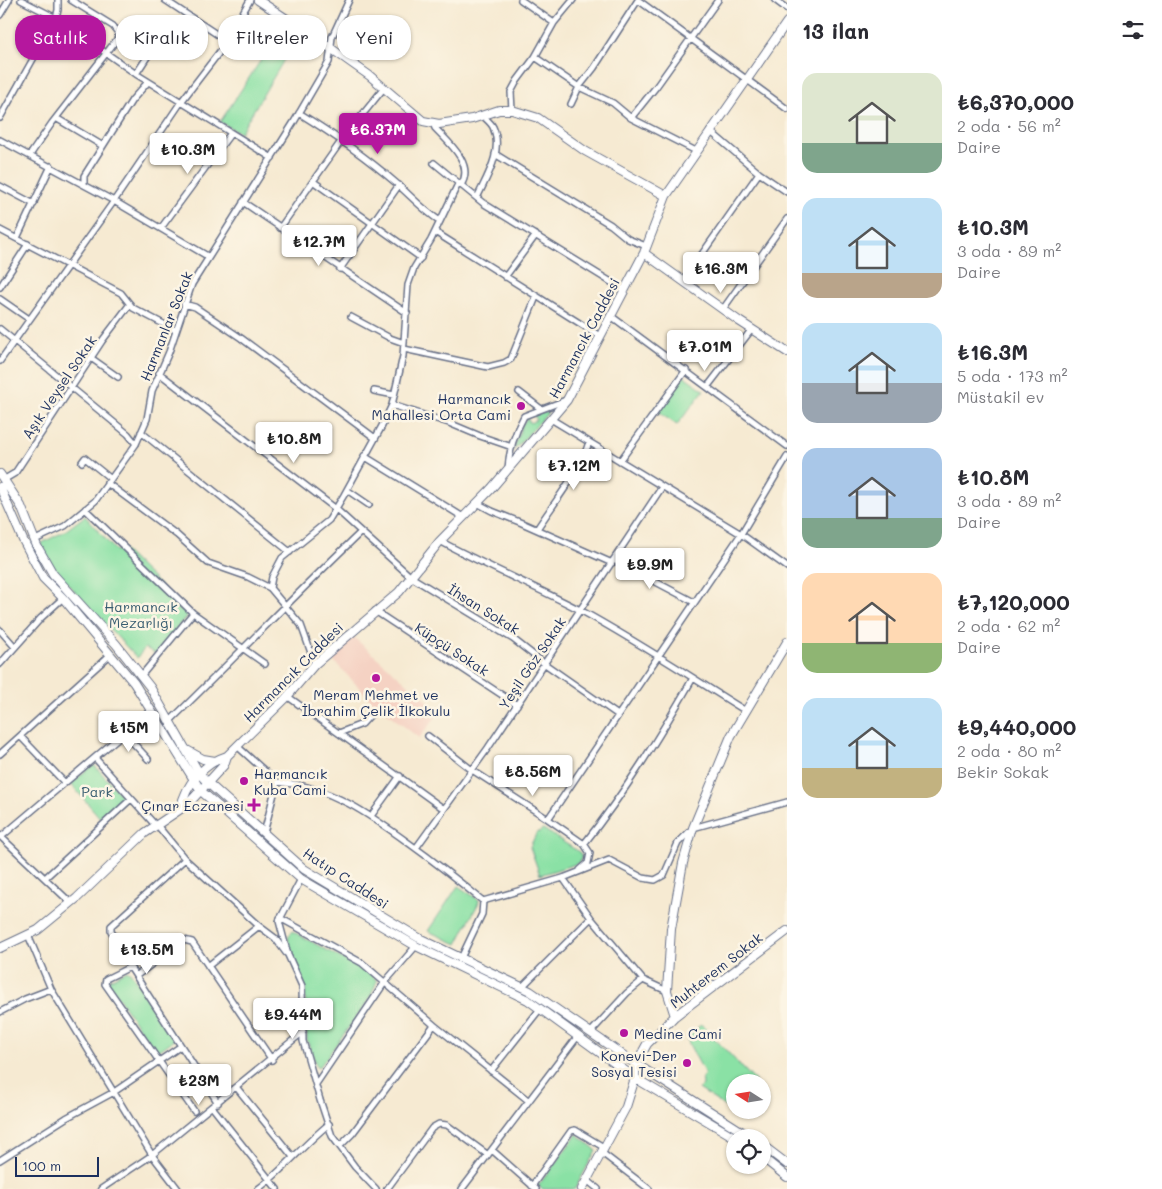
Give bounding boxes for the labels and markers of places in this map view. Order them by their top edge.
pin: ₺6.37M [337,112,419,155]
pin: ₺10.3M [147,132,229,175]
pin: ₺12.7M [278,224,360,267]
pin: ₺16.3M [680,252,762,294]
pin: ₺7.01M [664,330,746,372]
place label: Harmancık Mahallesi Orta Cami [372,389,511,424]
marker: Harmancık Mahallesi Orta Cami [515,400,527,412]
pin: ₺10.8M [253,422,335,464]
pin: ₺7.12M [533,448,615,491]
pin: ₺9.9M [615,548,685,590]
marker: Meram Mehmet ve İbrahim Çelik İlkokulu [370,672,382,684]
place label: Meram Mehmet ve İbrahim Çelik İlkokulu [302,685,450,720]
pin: ₺15M [99,710,159,753]
pin: ₺8.56M [492,754,574,797]
place label: Harmancık Kuba Cami [254,764,327,799]
marker: Harmancık Kuba Cami [238,775,250,787]
place label: Çınar Eczanesi [141,796,244,815]
marker: Çınar Eczanesi [248,799,260,811]
pin: ₺13.5M [106,932,188,975]
pin: ₺9.44M [252,998,334,1040]
place label: Medine Cami [634,1024,722,1043]
marker: Medine Cami [618,1027,630,1039]
place label: Konevi-Der Sosyal Tesisi [591,1046,677,1081]
marker: Konevi-Der Sosyal Tesisi [681,1057,693,1069]
pin: ₺23M [169,1064,229,1106]

